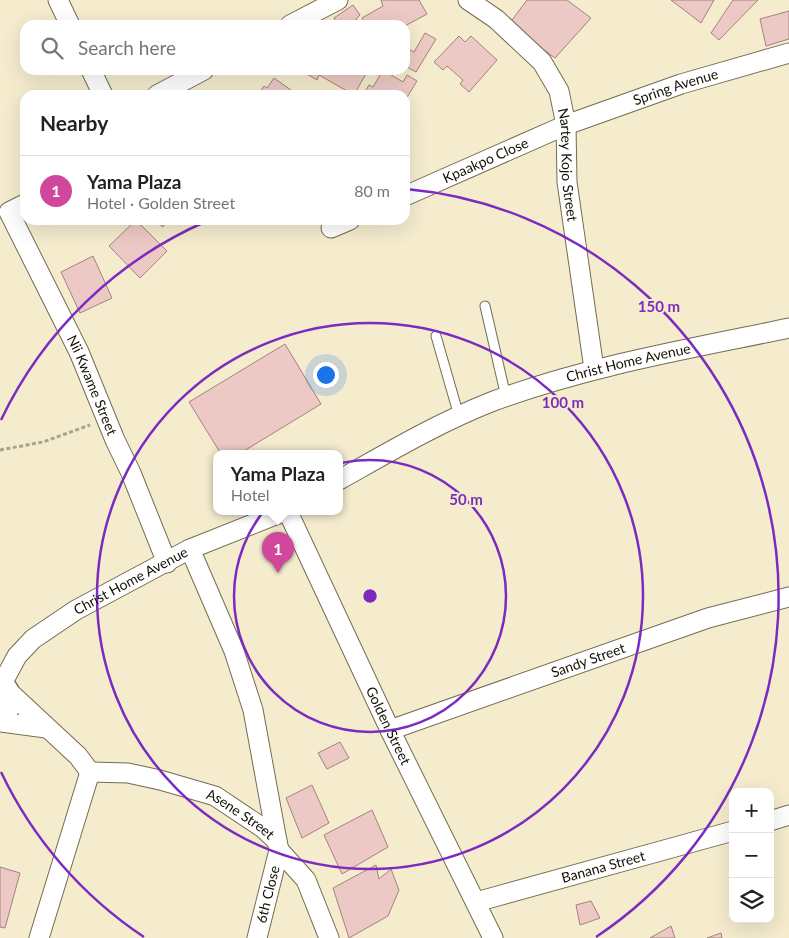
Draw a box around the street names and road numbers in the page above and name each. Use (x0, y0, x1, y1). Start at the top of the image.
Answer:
street label: Spring Avenue (631, 65, 720, 108)
street label: Nartey Kojo Street (555, 107, 582, 222)
street label: Kpaakpo Close (440, 134, 531, 186)
street label: Nii Kwame Street (64, 332, 121, 437)
street label: Christ Home Avenue (564, 339, 692, 385)
street label: Christ Home Avenue (70, 543, 191, 618)
street label: Sandy Street (549, 639, 627, 681)
street label: Golden Street (363, 683, 415, 767)
street label: Asene Street (205, 785, 278, 842)
street label: Banana Street (559, 847, 647, 886)
street label: 6th Close (252, 864, 283, 925)

